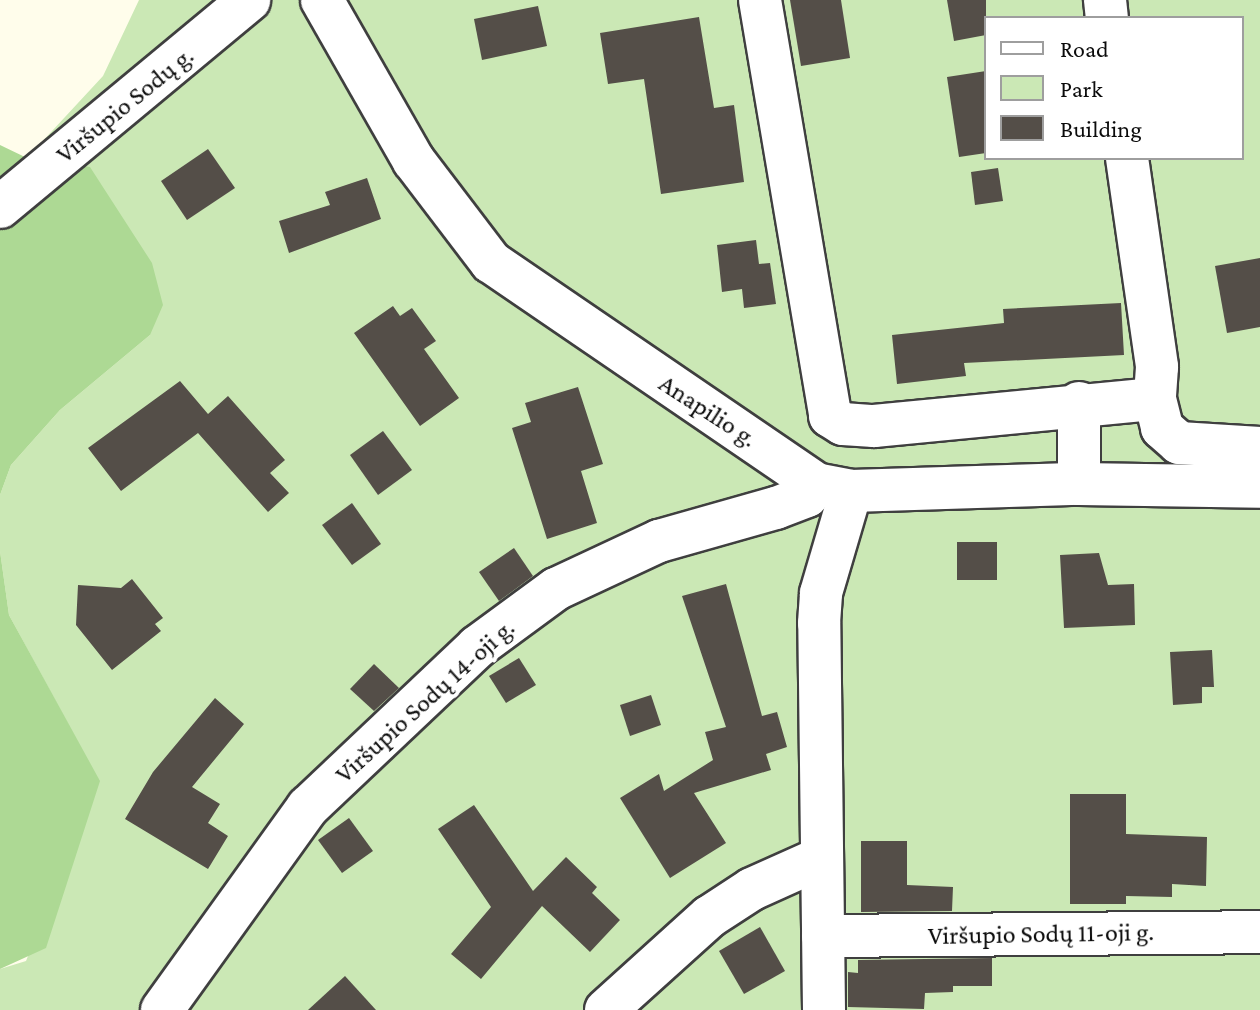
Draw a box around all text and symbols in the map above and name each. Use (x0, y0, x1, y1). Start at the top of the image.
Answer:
legend (984, 16, 1244, 160)
text: Road (1060, 35, 1109, 62)
street label: Viršupio Sodų g. (50, 40, 200, 170)
text: Park (1060, 75, 1103, 102)
text: Building (1060, 115, 1142, 142)
street label: Anapilio g. (653, 368, 763, 454)
street label: Viršupio Sodų 14-oji g. (329, 612, 521, 790)
street label: Viršupio Sodų 11-oji g. (928, 916, 1154, 952)

